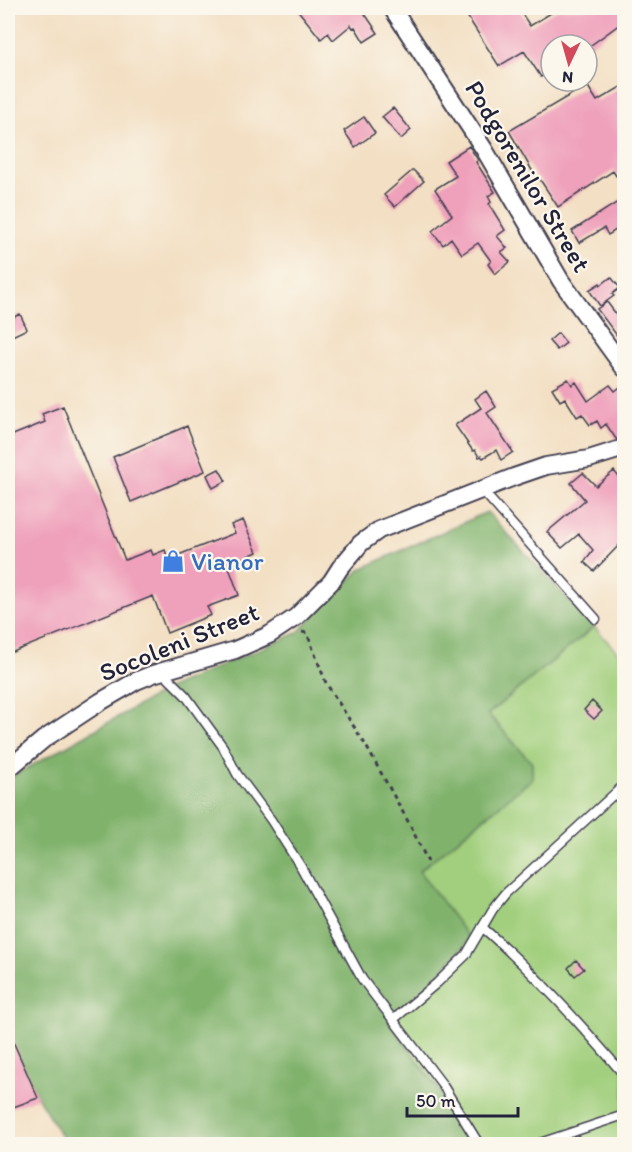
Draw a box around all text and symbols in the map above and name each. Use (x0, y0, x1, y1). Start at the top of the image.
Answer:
north arrow (539, 33, 599, 93)
text: N (562, 68, 574, 87)
street label: Podgorenilor Street (458, 74, 598, 278)
place label: Vianor (191, 545, 264, 577)
shop icon: Vianor (160, 548, 186, 574)
street label: Socoleni Street (95, 595, 264, 689)
scale bar (407, 1080, 518, 1118)
text: 50 m (416, 1090, 456, 1112)

